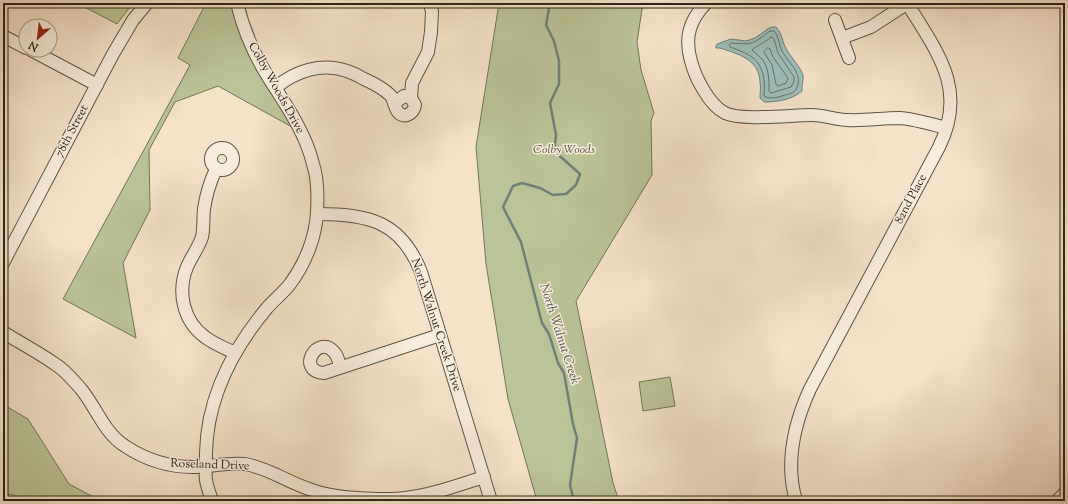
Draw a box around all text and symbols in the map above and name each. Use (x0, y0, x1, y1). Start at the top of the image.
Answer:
north arrow (18, 18, 58, 58)
text: N (26, 37, 42, 56)
street label: Colby Woods Drive (243, 39, 309, 137)
street label: 78th Street (51, 102, 93, 160)
park label: Colby Woods (533, 141, 595, 159)
street label: 82nd Place (890, 170, 932, 227)
street label: North Walnut Creek Drive (406, 256, 466, 394)
water label: North Walnut Creek (534, 281, 584, 387)
street label: Roseland Drive (170, 455, 250, 475)

